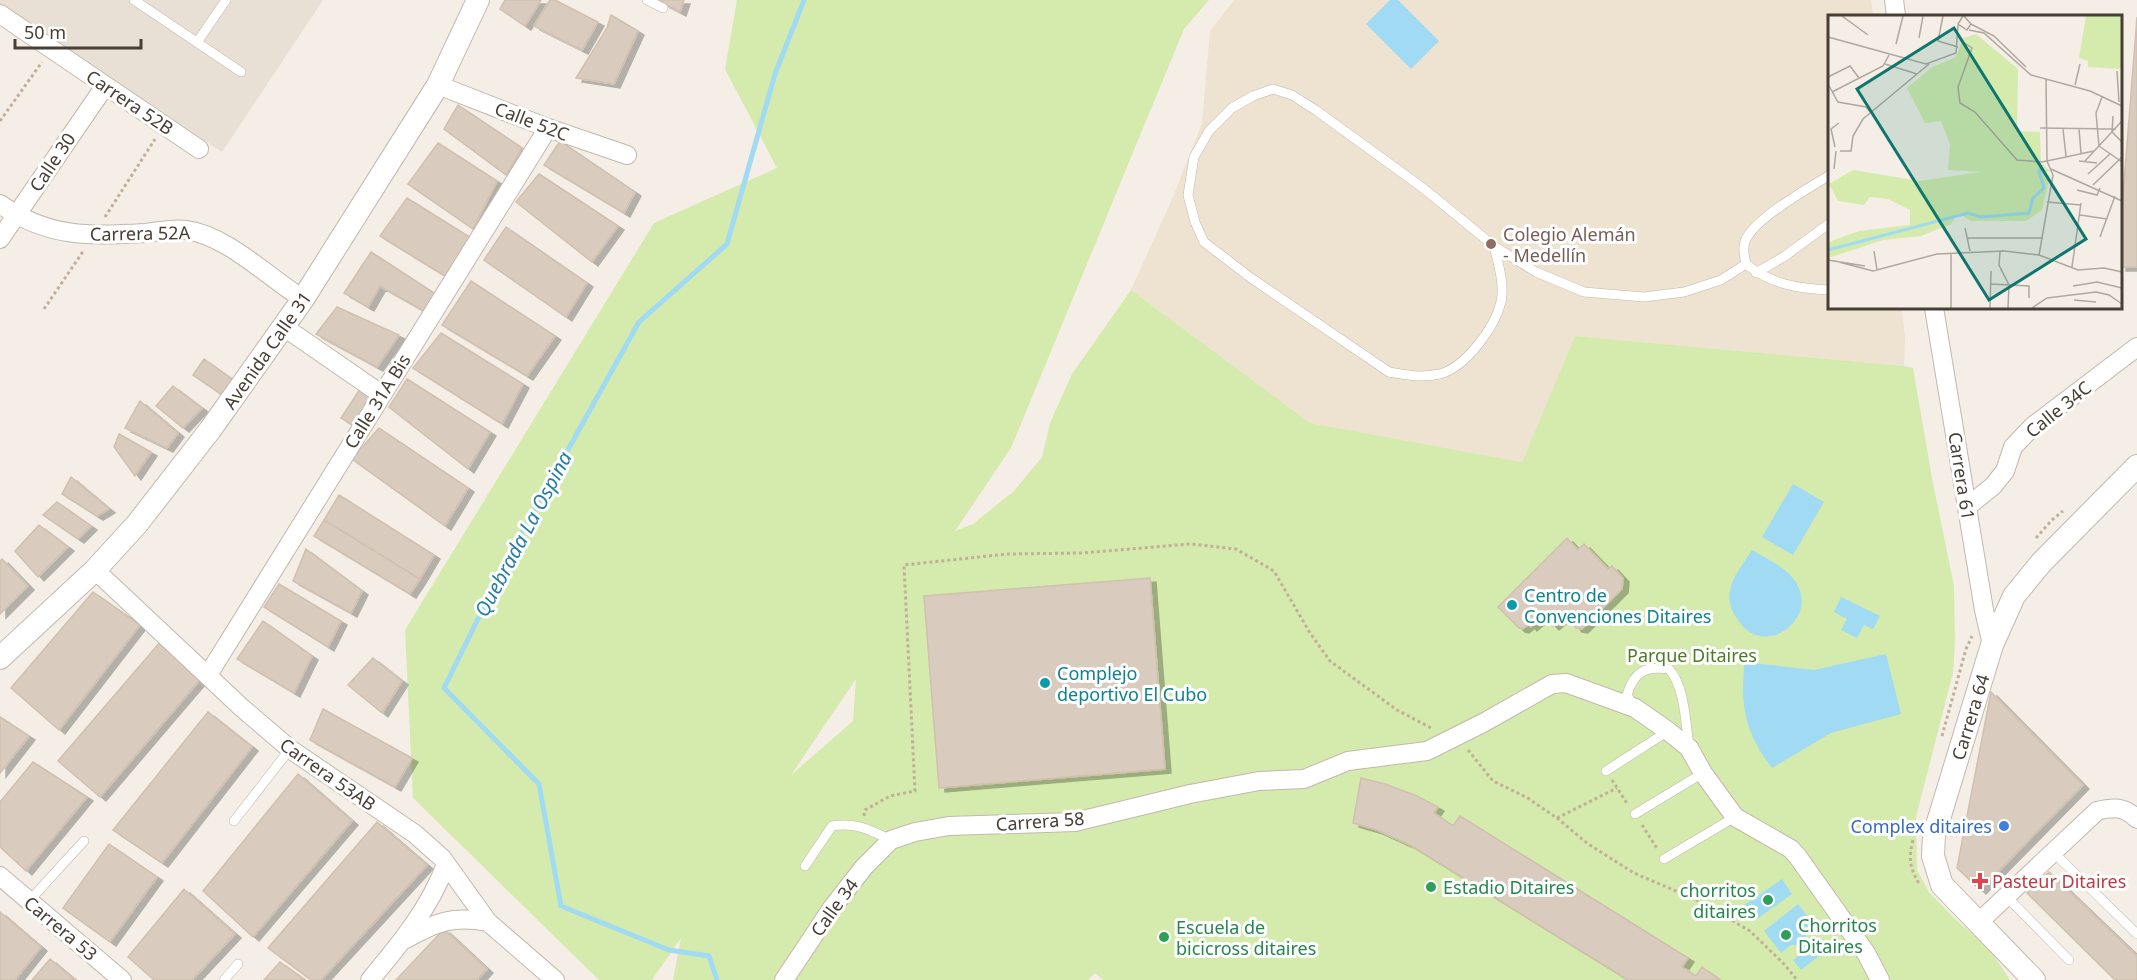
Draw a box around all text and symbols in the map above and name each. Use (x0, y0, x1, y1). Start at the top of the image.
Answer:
scale bar (15, 12, 141, 50)
inset map (1828, 15, 2122, 309)
text: 50 m (24, 20, 66, 44)
street label: Carrera 52B (82, 64, 178, 140)
street label: Calle 52C (491, 96, 573, 146)
street label: Calle 30 (24, 128, 80, 196)
street label: Carrera 52A (90, 220, 191, 246)
place label: Colegio Alemán - Medellín (1503, 222, 1636, 267)
marker: Colegio Alemán - Medellín (1484, 237, 1498, 251)
street label: Avenida Calle 31 (217, 286, 317, 414)
street label: Calle 31A Bis (338, 349, 416, 453)
street label: Calle 34C (2020, 375, 2096, 443)
street label: Carrera 61 (1943, 430, 1981, 522)
water label: Quebrada La Ospina (468, 447, 578, 621)
place label: Centro de Convenciones Ditaires (1524, 583, 1711, 628)
marker: Centro de Convenciones Ditaires (1505, 598, 1519, 612)
park label: Parque Ditaires (1627, 643, 1757, 667)
place label: Complejo deportivo El Cubo (1057, 661, 1207, 706)
street label: Carrera 64 (1946, 671, 1994, 763)
marker: Complejo deportivo El Cubo (1038, 676, 1052, 690)
street label: Carrera 53AB (275, 732, 381, 816)
street label: Carrera 58 (995, 806, 1085, 836)
place label: Complex ditaires (1850, 814, 1992, 838)
marker: Complex ditaires (1997, 819, 2011, 833)
place label: Pasteur Ditaires (1992, 869, 2126, 893)
street label: Calle 34 (805, 873, 863, 941)
marker: Pasteur Ditaires (1973, 874, 1987, 888)
place label: Estadio Ditaires (1443, 875, 1574, 899)
place label: chorritos ditaires (1680, 878, 1756, 923)
marker: Estadio Ditaires (1424, 880, 1438, 894)
street label: Carrera 53 (19, 890, 103, 966)
marker: chorritos ditaires (1761, 893, 1775, 907)
place label: Chorritos Ditaires (1798, 913, 1877, 958)
place label: Escuela de bicicross ditaires (1176, 915, 1316, 960)
marker: Chorritos Ditaires (1779, 928, 1793, 942)
marker: Escuela de bicicross ditaires (1157, 930, 1171, 944)

